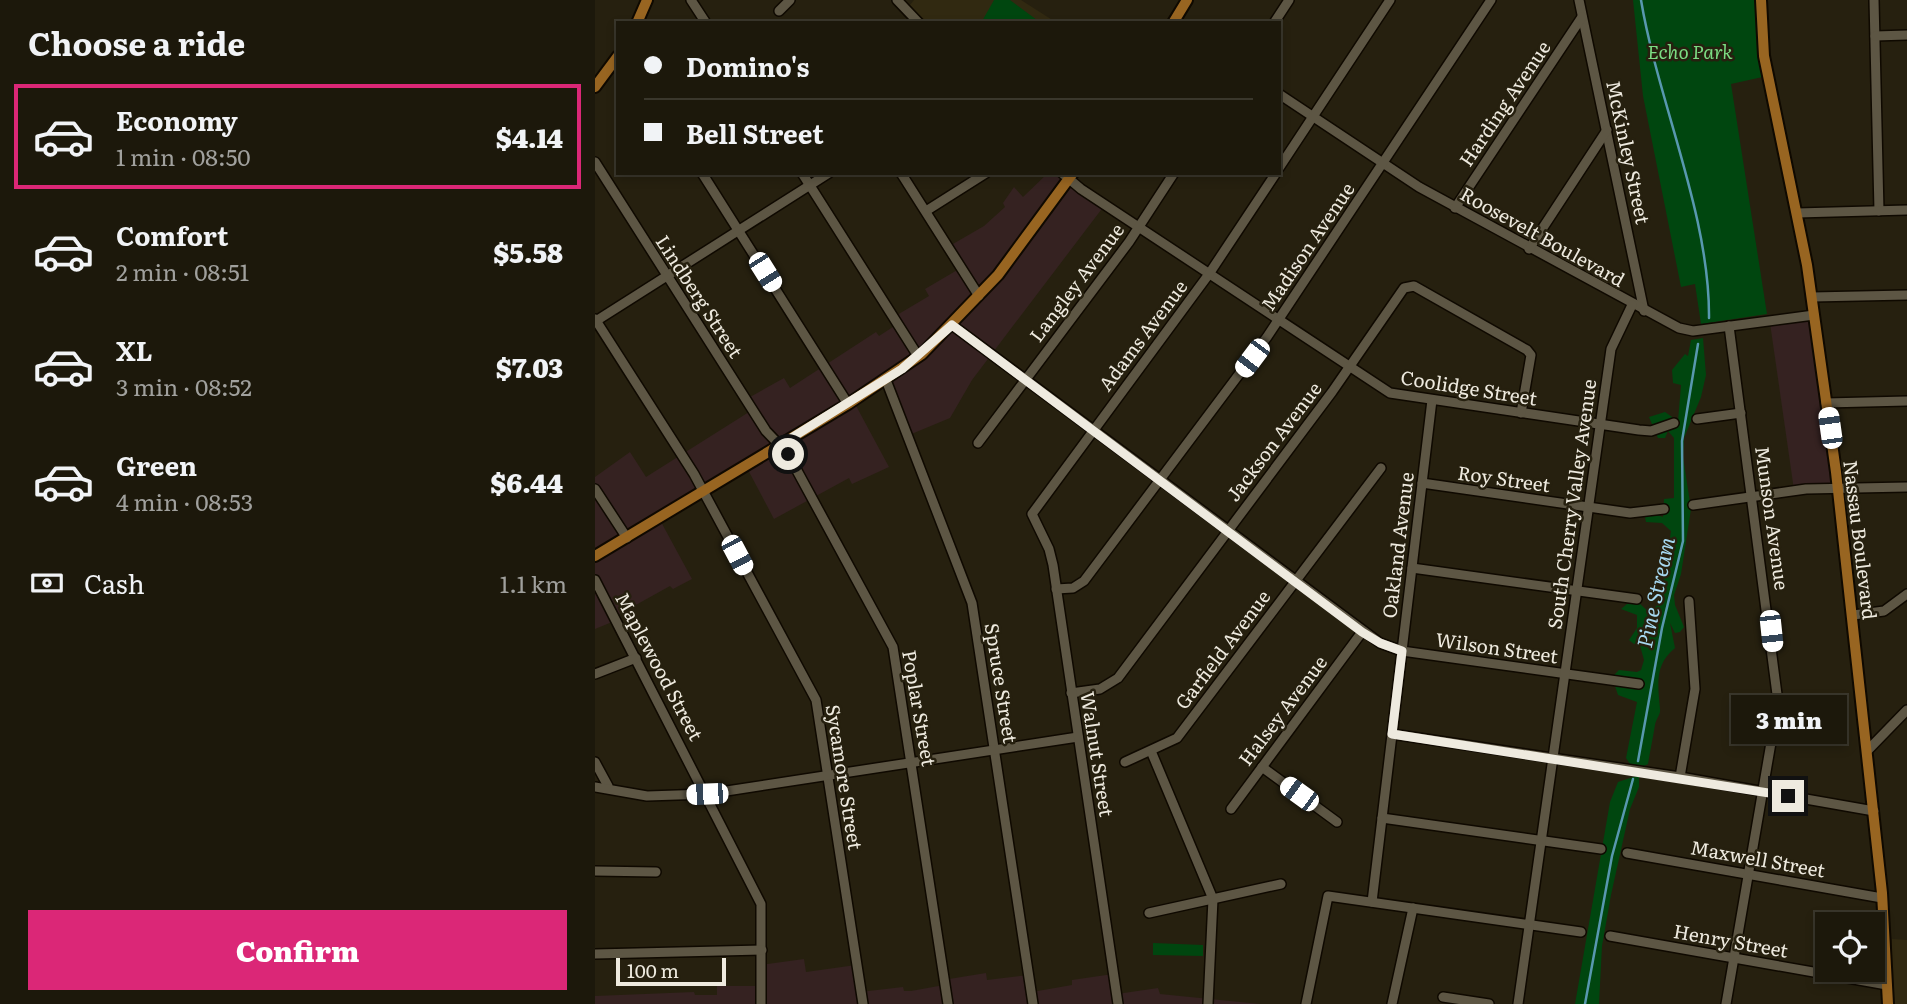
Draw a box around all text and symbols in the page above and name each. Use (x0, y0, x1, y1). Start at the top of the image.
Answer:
text: Choose a ride (28, 18, 245, 66)
street label: Harding Avenue (1451, 34, 1557, 172)
park label: Echo Park (1647, 37, 1733, 65)
text: Domino's (686, 46, 810, 85)
street label: McKinley Street (1600, 78, 1658, 227)
text: Economy (116, 100, 238, 139)
icon: car (32, 105, 95, 168)
text: Bell Street (686, 113, 824, 152)
text: $4.14 (496, 117, 563, 156)
text: 1 min · 08:50 (116, 139, 251, 173)
street label: Madison Avenue (1254, 176, 1360, 316)
street label: Roosevelt Boulevard (1456, 179, 1631, 293)
text: Comfort (116, 215, 228, 254)
street label: Langley Avenue (1022, 217, 1130, 347)
icon: car (32, 220, 95, 283)
street label: Lindberg Street (650, 229, 750, 363)
text: $5.58 (493, 232, 563, 271)
car (745, 249, 786, 295)
text: 2 min · 08:51 (116, 254, 249, 288)
street label: Adams Avenue (1091, 273, 1193, 396)
text: XL (116, 330, 153, 369)
icon: car (32, 335, 95, 398)
car (1231, 335, 1274, 381)
text: $7.03 (496, 347, 563, 386)
street label: Coolidge Street (1399, 362, 1540, 412)
text: 3 min · 08:52 (116, 369, 252, 403)
street label: Jackson Avenue (1219, 375, 1327, 507)
street label: South Cherry Valley Avenue (1540, 377, 1602, 631)
car (1817, 406, 1844, 450)
route start (772, 438, 804, 470)
street label: Munson Avenue (1749, 444, 1797, 592)
text: Green (116, 445, 197, 484)
icon: car (32, 450, 95, 513)
street label: Roy Street (1456, 458, 1552, 498)
street label: Nassau Boulevard (1837, 459, 1885, 622)
text: $6.44 (490, 462, 563, 501)
street label: Oakland Avenue (1374, 470, 1420, 620)
text: 4 min · 08:53 (116, 484, 253, 518)
car (718, 532, 757, 578)
water label: Pine Stream (1627, 533, 1681, 650)
text: Cash (84, 563, 145, 602)
icon: cash (28, 564, 66, 602)
text: 1.1 km (500, 566, 567, 600)
street label: Garfield Avenue (1168, 583, 1276, 715)
street label: Maplewood Street (609, 587, 711, 745)
car (1759, 609, 1784, 653)
street label: Spruce Street (979, 621, 1025, 745)
street label: Wilson Street (1434, 625, 1560, 669)
street label: Poplar Street (896, 648, 944, 769)
street label: Halsey Avenue (1231, 649, 1333, 771)
street label: Walnut Street (1074, 689, 1122, 819)
callout: 3 min (1730, 694, 1846, 744)
street label: Sycamore Street (820, 702, 870, 852)
text: 3 min (1756, 702, 1822, 736)
car (1276, 773, 1323, 815)
route end (1772, 780, 1804, 812)
car (686, 783, 729, 805)
street label: Maxwell Street (1688, 832, 1828, 884)
button: Confirm (28, 910, 567, 990)
map controls (1815, 912, 1885, 982)
button: locate (1815, 912, 1885, 982)
street label: Henry Street (1671, 916, 1791, 964)
scale bar (616, 955, 726, 987)
text: 100 m (627, 956, 679, 984)

